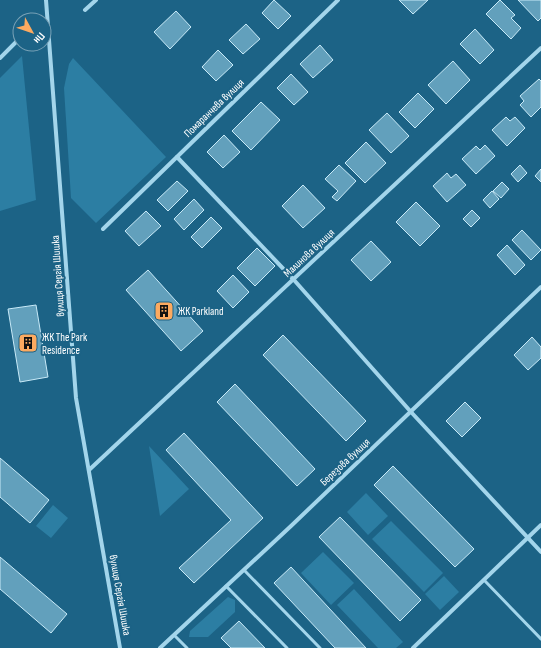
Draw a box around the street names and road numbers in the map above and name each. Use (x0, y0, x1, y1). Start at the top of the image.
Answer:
street label: Помаранчева вулиця (181, 76, 247, 140)
street label: Малинова вулиця (281, 226, 337, 280)
street label: вулиця Сергія Шишка (49, 235, 67, 317)
street label: Березова вулиця (317, 436, 373, 488)
street label: вулиця Сергія Шишка (107, 554, 133, 636)

